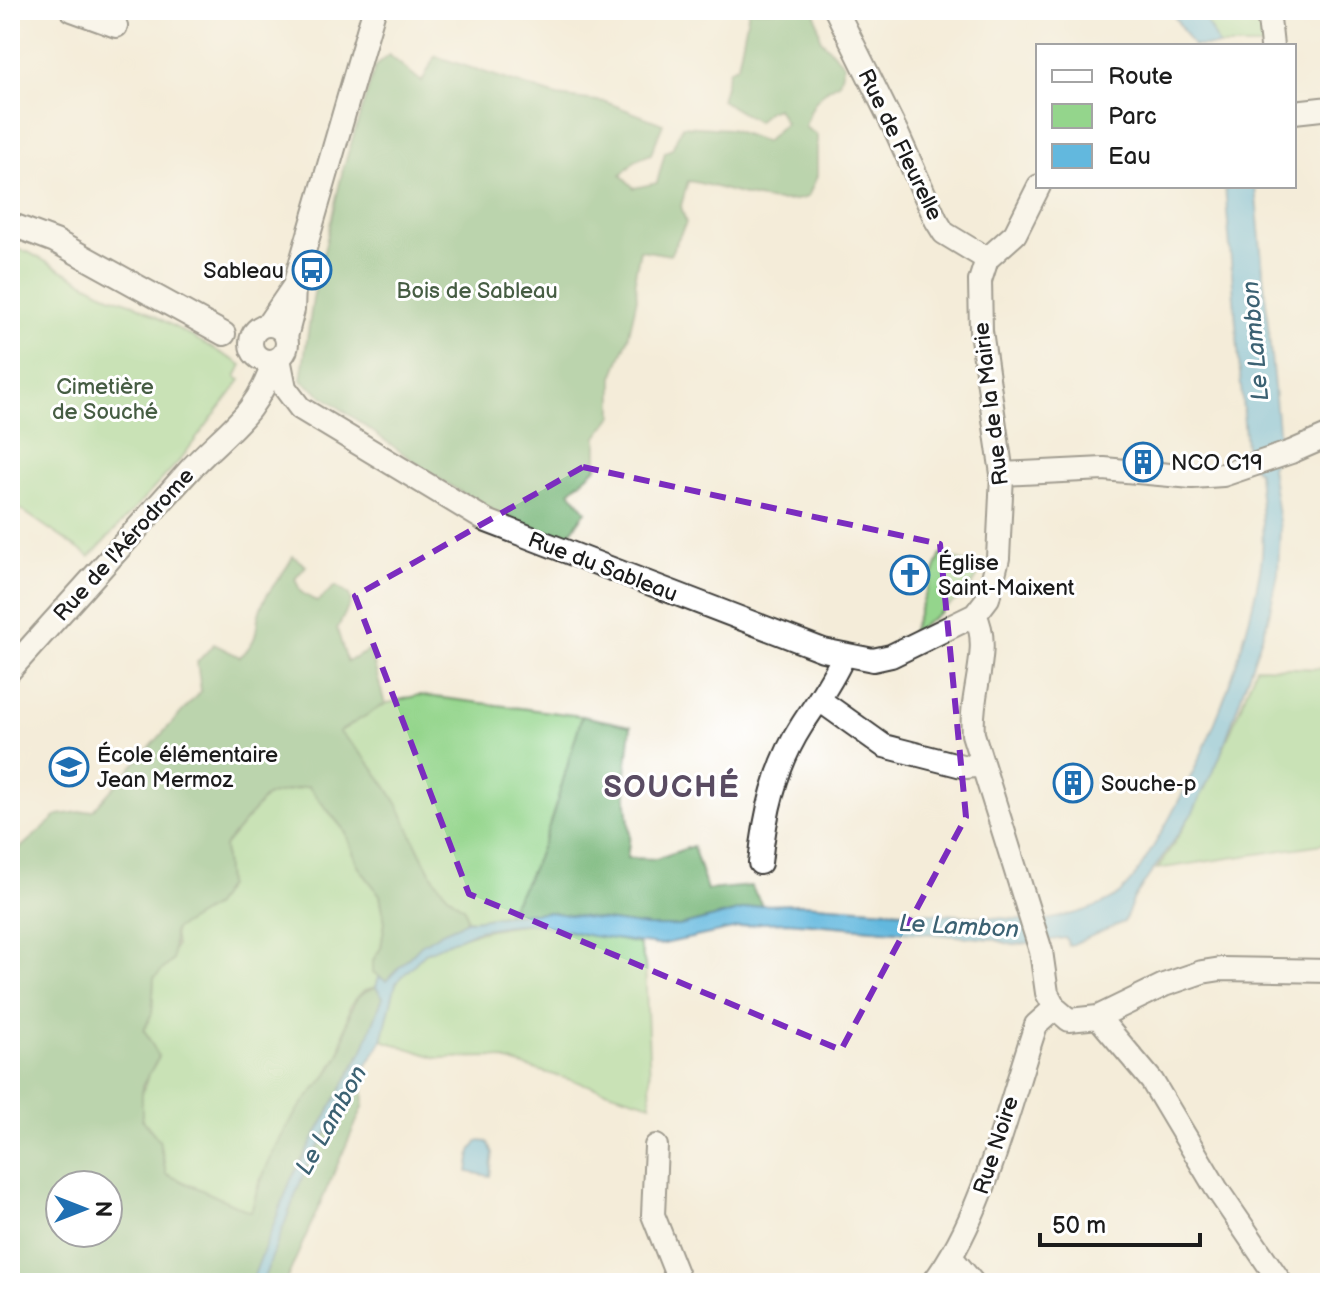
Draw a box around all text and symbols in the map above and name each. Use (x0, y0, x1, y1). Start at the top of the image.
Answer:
legend (1036, 44, 1296, 188)
text: Route (1108, 62, 1173, 91)
street label: Rue de Fleurelle (851, 65, 948, 225)
text: Parc (1108, 102, 1157, 131)
text: Eau (1108, 142, 1151, 171)
bus stop icon: Sableau (291, 249, 333, 291)
place label: Sableau (203, 258, 284, 285)
park label: Bois de Sableau (396, 278, 558, 305)
water label: Le Lambon (1236, 280, 1275, 402)
street label: Rue de la Mairie (968, 321, 1015, 487)
park label: Cimetière de Souché (52, 374, 158, 426)
building icon: NCO C19 (1122, 441, 1164, 483)
place label: NCO C19 (1171, 450, 1263, 477)
street label: Rue de l'Aérodrome (48, 463, 200, 627)
street label: Rue du Sableau (524, 527, 681, 608)
place label: Église Saint-Maixent (938, 549, 1075, 602)
church icon: Église Saint-Maixent (889, 554, 931, 596)
place label: École élémentaire Jean Mermoz (97, 741, 278, 794)
school or university icon: École élémentaire Jean Mermoz (48, 746, 90, 788)
building icon: Souche-p (1052, 762, 1094, 804)
district label: SOUCHÉ (603, 768, 741, 806)
place label: Souche-p (1101, 771, 1197, 798)
water label: Le Lambon (898, 909, 1020, 944)
water label: Le Lambon (290, 1061, 373, 1180)
street label: Rue Noire (968, 1093, 1025, 1198)
north arrow (44, 1169, 124, 1249)
scale bar (1040, 1197, 1200, 1247)
text: N (89, 1201, 116, 1217)
text: 50 m (1052, 1211, 1106, 1240)

